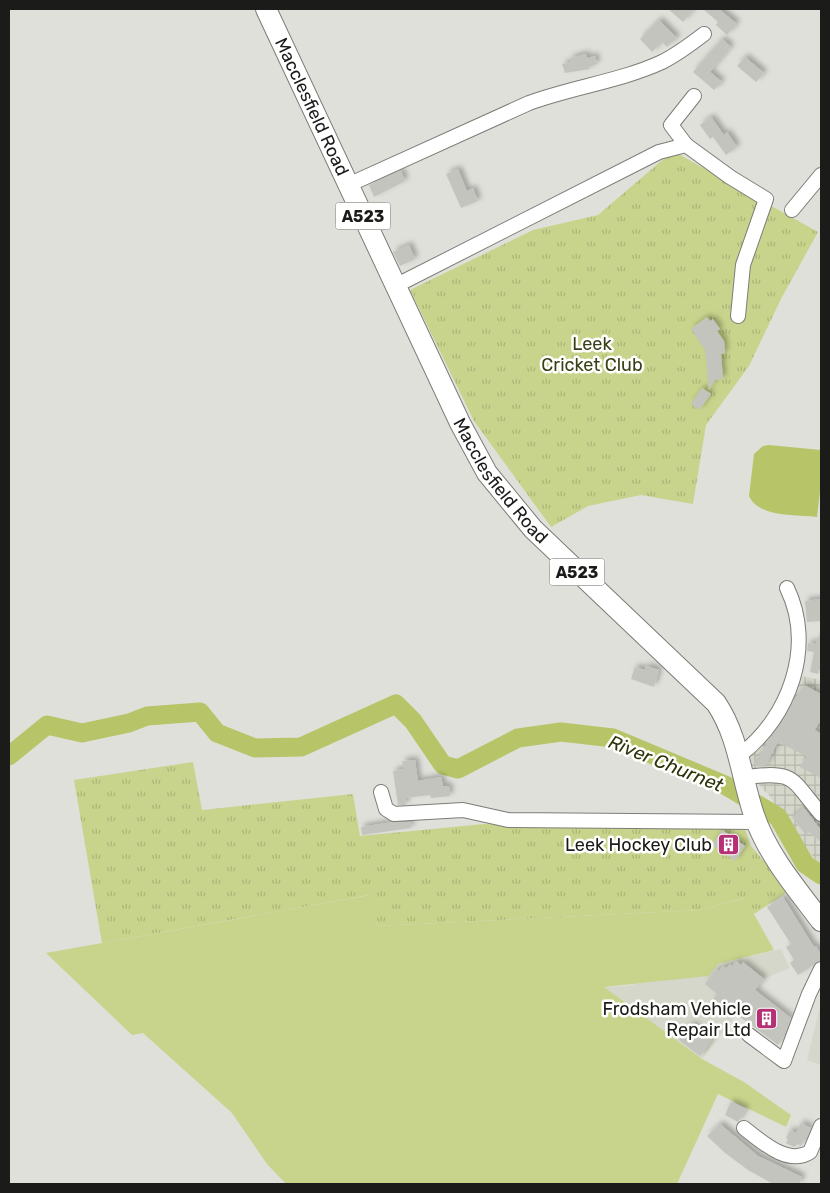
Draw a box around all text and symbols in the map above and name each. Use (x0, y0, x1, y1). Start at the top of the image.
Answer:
street label: Macclesfield Road (270, 34, 354, 179)
road number: A523 (336, 202, 390, 230)
park label: Leek Cricket Club (541, 333, 643, 376)
street label: Macclesfield Road (448, 414, 553, 548)
road number: A523 (550, 558, 604, 586)
water label: River Churnet (605, 730, 727, 797)
building icon: Leek Hockey Club (716, 833, 740, 857)
place label: Leek Hockey Club (565, 834, 712, 856)
place label: Frodsham Vehicle Repair Ltd (602, 998, 751, 1041)
building icon: Frodsham Vehicle Repair Ltd (755, 1007, 779, 1031)

